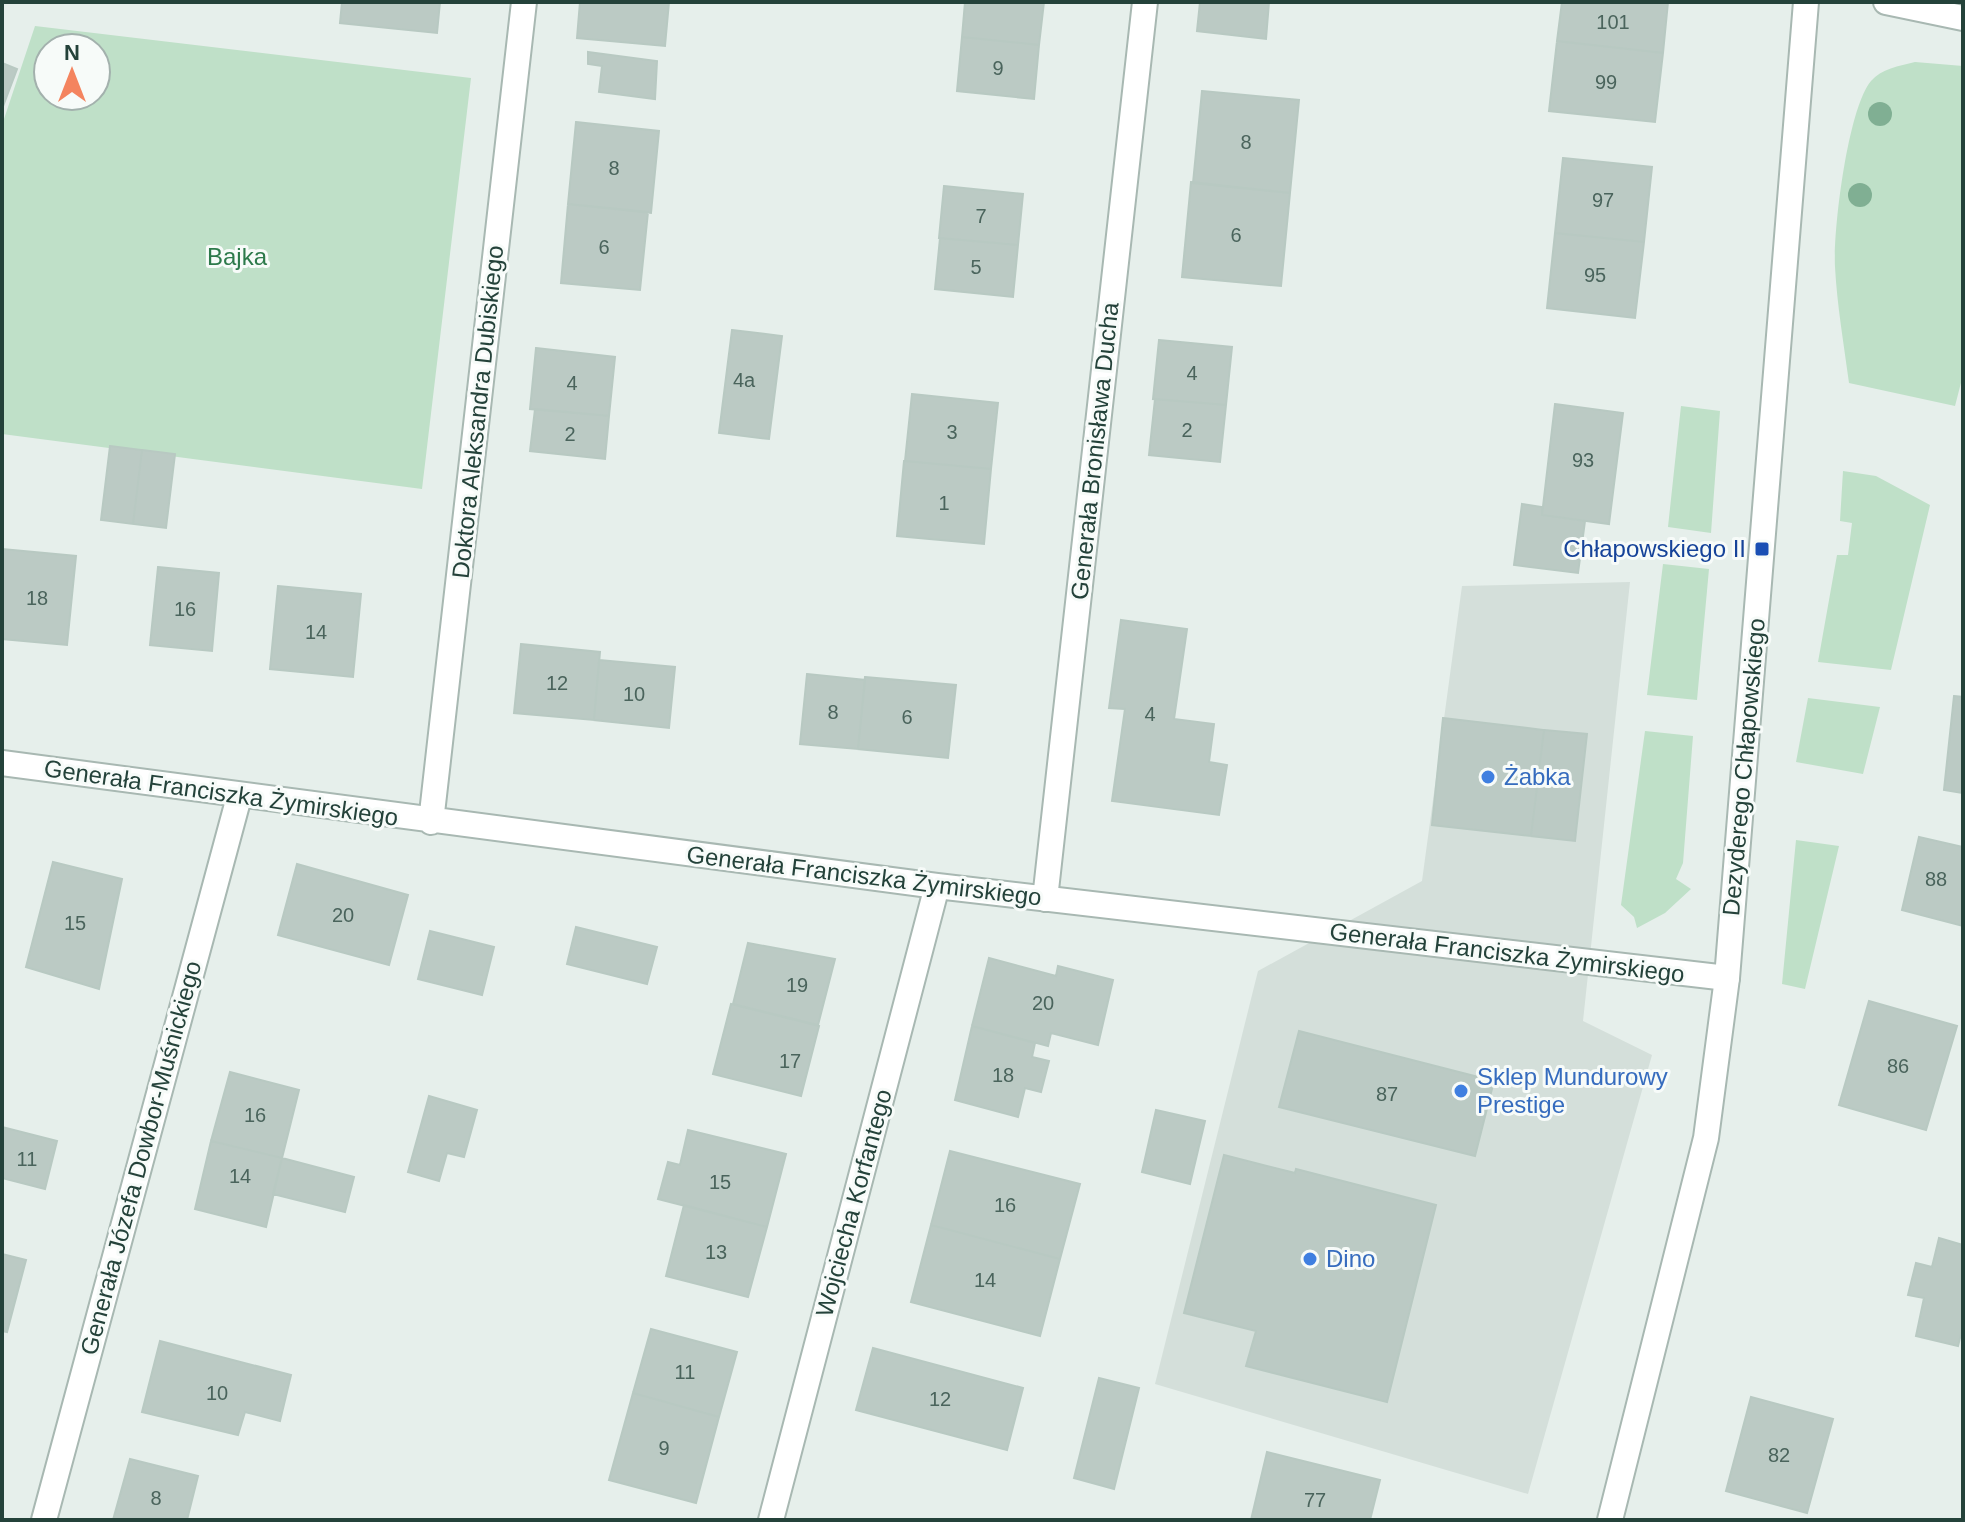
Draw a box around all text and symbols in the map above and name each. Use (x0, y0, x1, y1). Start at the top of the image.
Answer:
house number: 101 (1596, 11, 1630, 33)
north arrow (32, 32, 112, 112)
text: N (64, 40, 80, 65)
house number: 9 (992, 57, 1004, 79)
house number: 99 (1595, 71, 1617, 93)
house number: 8 (1240, 131, 1252, 153)
house number: 8 (608, 157, 620, 179)
house number: 97 (1592, 189, 1614, 211)
house number: 7 (975, 205, 987, 227)
house number: 6 (1230, 224, 1242, 246)
house number: 6 (598, 236, 610, 258)
park label: Bajka (207, 243, 268, 270)
street label: Doktora Aleksandra Dubiskiego (447, 244, 508, 580)
house number: 5 (970, 256, 982, 278)
house number: 95 (1584, 264, 1606, 286)
street label: Generała Bronisława Ducha (1065, 300, 1124, 601)
house number: 4 (1186, 362, 1198, 384)
house number: 4a (733, 369, 756, 391)
house number: 4 (566, 372, 578, 394)
house number: 2 (1181, 419, 1193, 441)
house number: 3 (946, 421, 958, 443)
house number: 2 (564, 423, 576, 445)
house number: 93 (1572, 449, 1594, 471)
house number: 1 (938, 492, 950, 514)
place label: Chłapowskiego II (1563, 535, 1746, 562)
marker: Chłapowskiego II (1753, 540, 1771, 558)
house number: 18 (26, 587, 48, 609)
house number: 16 (174, 598, 196, 620)
street label: Dezyderego Chłapowskiego (1717, 617, 1770, 917)
house number: 14 (305, 621, 327, 643)
house number: 12 (546, 672, 568, 694)
house number: 10 (623, 683, 645, 705)
house number: 8 (827, 701, 839, 723)
house number: 4 (1144, 703, 1156, 725)
house number: 6 (901, 706, 913, 728)
street label: Generała Franciszka Żymirskiego (42, 754, 400, 831)
place label: Żabka (1504, 763, 1571, 790)
marker: Żabka (1479, 768, 1497, 786)
street label: Generała Franciszka Żymirskiego (685, 840, 1043, 911)
house number: 88 (1925, 868, 1947, 890)
house number: 20 (332, 904, 354, 926)
house number: 15 (64, 912, 86, 934)
street label: Generała Franciszka Żymirskiego (1328, 917, 1686, 988)
street label: Generała Józefa Dowbor-Muśnickiego (75, 958, 206, 1358)
house number: 19 (786, 974, 808, 996)
house number: 20 (1032, 992, 1054, 1014)
house number: 17 (779, 1050, 801, 1072)
house number: 86 (1887, 1055, 1909, 1077)
place label: Sklep Mundurowy Prestige (1477, 1063, 1668, 1118)
house number: 18 (992, 1064, 1014, 1086)
marker: Sklep Mundurowy Prestige (1452, 1082, 1470, 1100)
house number: 87 (1376, 1083, 1398, 1105)
street label: Wojciecha Korfantego (810, 1086, 897, 1320)
house number: 16 (244, 1104, 266, 1126)
house number: 11 (17, 1148, 37, 1170)
house number: 14 (229, 1165, 251, 1187)
house number: 15 (709, 1171, 731, 1193)
house number: 16 (994, 1194, 1016, 1216)
house number: 13 (705, 1241, 727, 1263)
place label: Dino (1326, 1245, 1375, 1272)
marker: Dino (1301, 1250, 1319, 1268)
house number: 14 (974, 1269, 996, 1291)
house number: 11 (675, 1361, 695, 1383)
house number: 10 (206, 1382, 228, 1404)
house number: 12 (929, 1388, 951, 1410)
house number: 9 (658, 1437, 670, 1459)
house number: 82 (1768, 1444, 1790, 1466)
house number: 8 (150, 1487, 162, 1509)
house number: 77 (1304, 1489, 1326, 1511)

